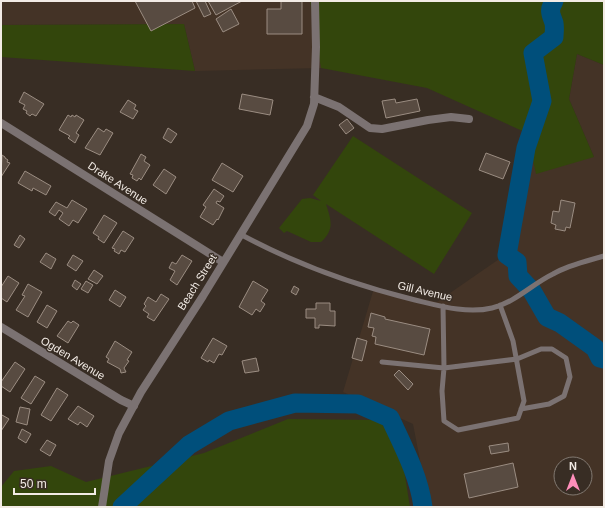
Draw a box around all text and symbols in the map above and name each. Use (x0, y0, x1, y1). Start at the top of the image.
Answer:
street label: Drake Avenue (86, 159, 150, 207)
street label: Beach Street (175, 252, 219, 312)
street label: Gill Avenue (397, 279, 453, 303)
street label: Ogden Avenue (39, 334, 107, 382)
north arrow (553, 456, 593, 496)
text: N (569, 460, 577, 472)
scale bar (14, 470, 95, 496)
text: 50 m (20, 477, 47, 491)

